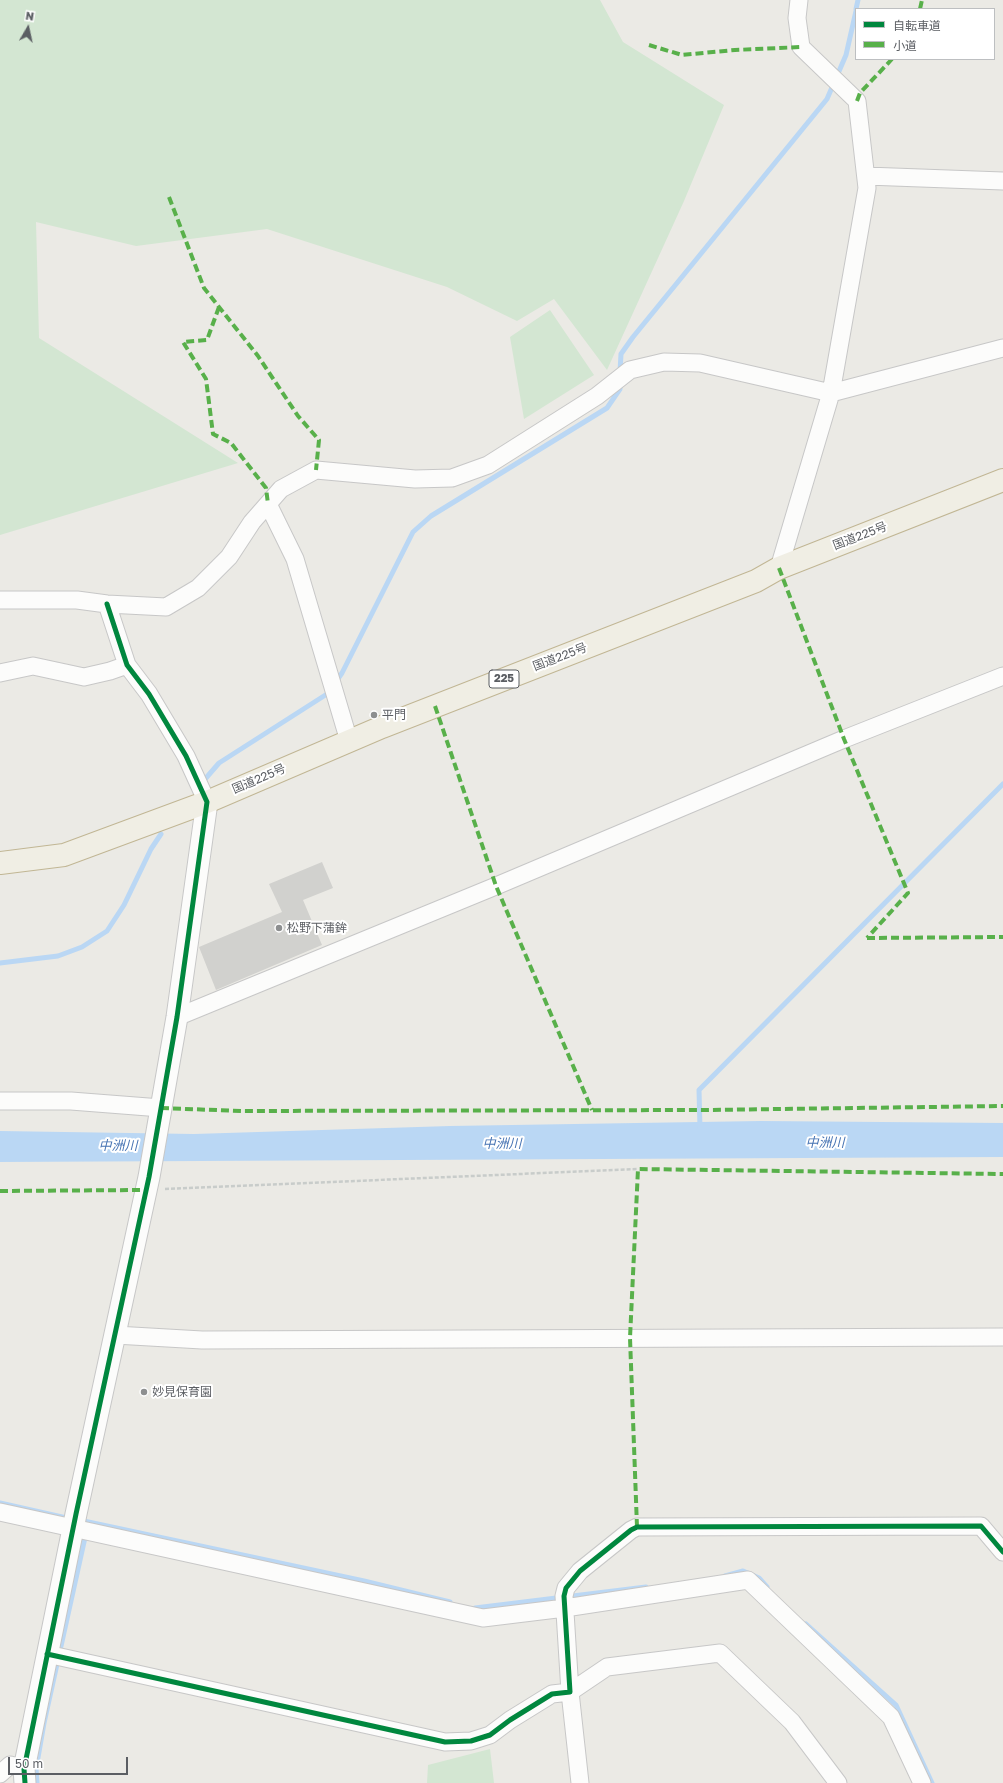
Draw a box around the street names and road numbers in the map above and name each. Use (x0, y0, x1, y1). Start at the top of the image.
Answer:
street label: 国道225号 (831, 519, 889, 553)
street label: 国道225号 (531, 640, 589, 674)
road number: 225 (489, 670, 519, 688)
street label: 国道225号 (230, 761, 288, 797)

